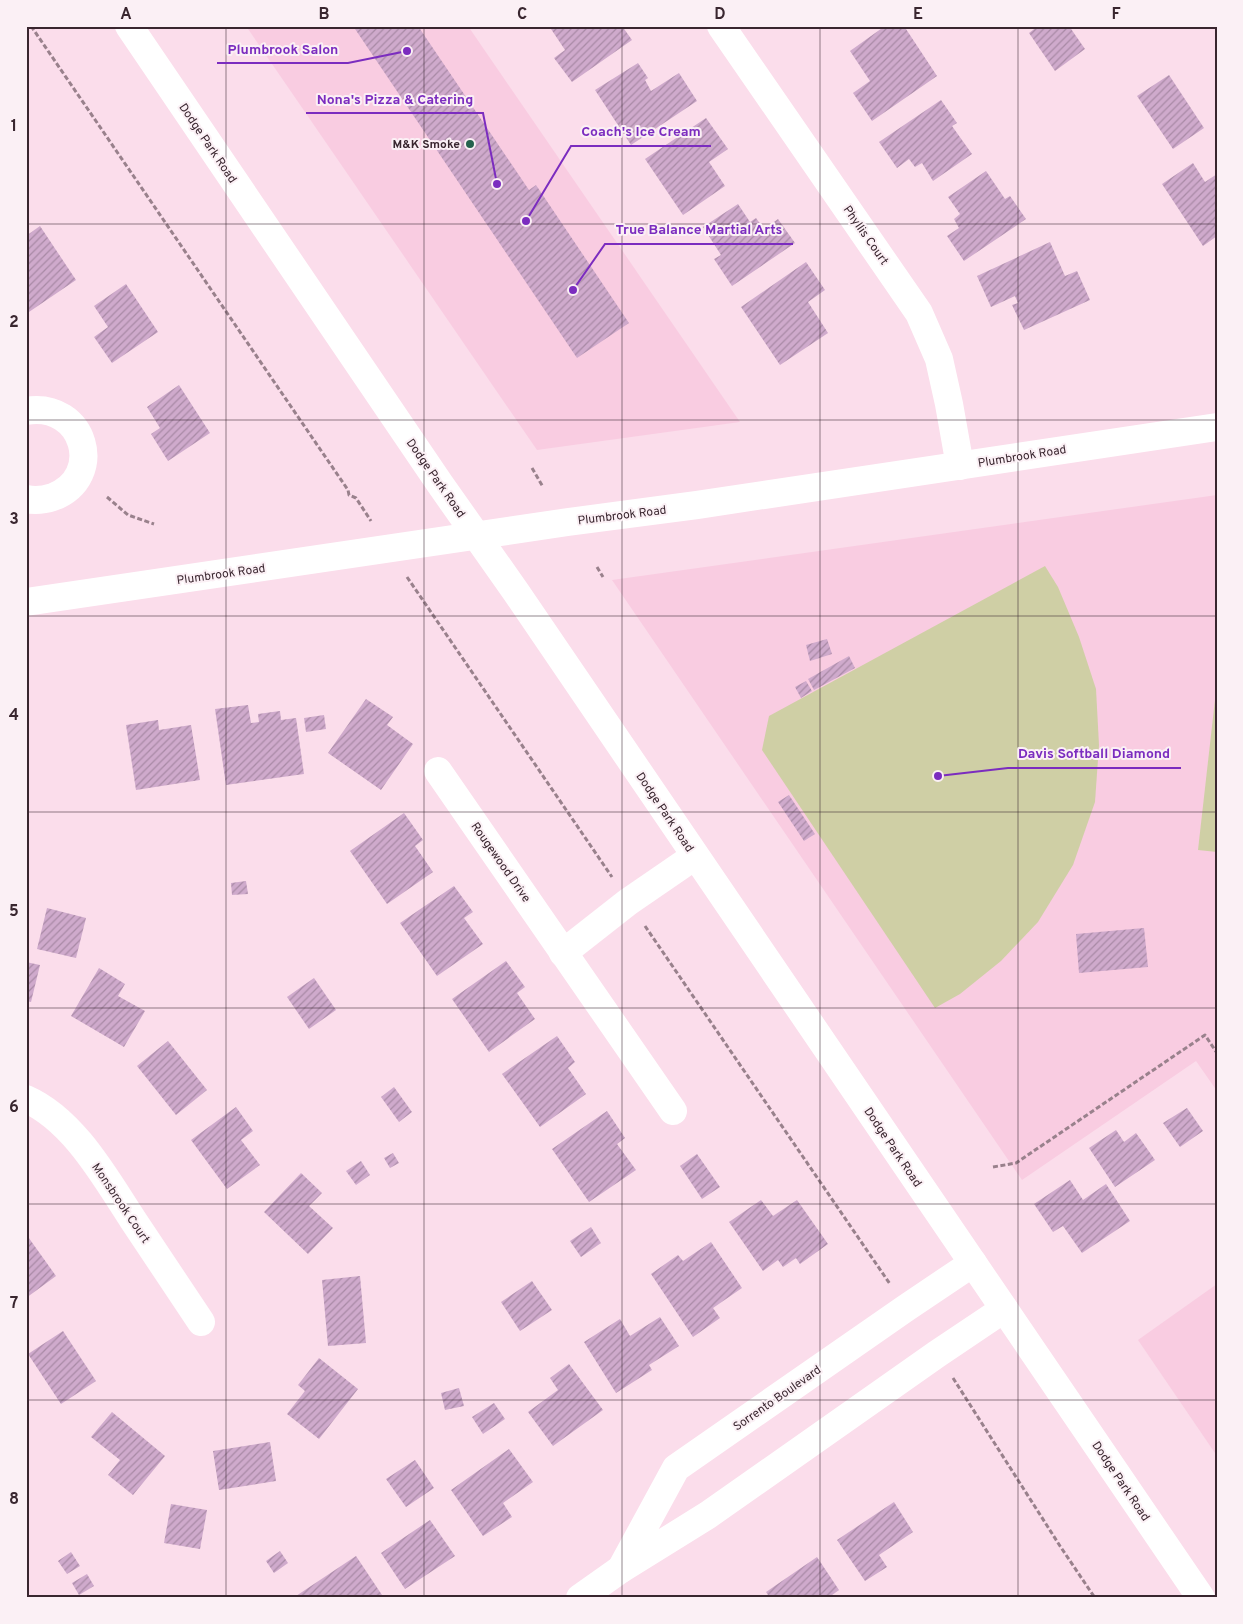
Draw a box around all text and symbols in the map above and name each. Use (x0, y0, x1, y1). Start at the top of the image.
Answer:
text: A (120, 5, 132, 25)
text: B (318, 5, 330, 25)
text: C (517, 5, 527, 25)
text: D (714, 5, 726, 25)
text: E (913, 5, 923, 25)
text: F (1111, 5, 1121, 25)
callout: Plumbrook Salon (217, 34, 348, 63)
text: Plumbrook Salon (228, 42, 338, 59)
callout: Nona's Pizza & Catering (306, 84, 483, 113)
text: Nona's Pizza & Catering (317, 92, 473, 109)
street label: Dodge Park Road (175, 101, 240, 187)
text: 1 (11, 117, 17, 137)
callout: Coach's Ice Cream (571, 117, 711, 146)
text: Coach's Ice Cream (581, 124, 701, 141)
place label: M&K Smoke (392, 137, 460, 153)
marker: M&K Smoke (464, 138, 476, 150)
street label: Phyllis Court (839, 203, 892, 268)
callout: True Balance Martial Arts (605, 215, 793, 244)
text: True Balance Martial Arts (616, 222, 783, 239)
text: 2 (9, 313, 19, 333)
street label: Dodge Park Road (402, 436, 468, 521)
street label: Plumbrook Road (977, 442, 1068, 472)
street label: Plumbrook Road (577, 503, 667, 529)
text: 3 (9, 510, 19, 530)
street label: Plumbrook Road (176, 561, 266, 589)
text: 4 (9, 706, 19, 726)
callout: Davis Softball Diamond (1008, 739, 1181, 768)
text: Davis Softball Diamond (1018, 746, 1170, 763)
street label: Dodge Park Road (632, 770, 697, 856)
street label: Rougewood Drive (467, 819, 534, 906)
text: 5 (9, 902, 19, 922)
text: 6 (9, 1098, 19, 1118)
street label: Dodge Park Road (860, 1105, 925, 1191)
street label: Monsbrook Court (87, 1160, 153, 1247)
text: 7 (10, 1294, 18, 1314)
street label: Sorrento Boulevard (730, 1362, 825, 1435)
street label: Dodge Park Road (1088, 1439, 1153, 1525)
text: 8 (9, 1490, 19, 1510)

